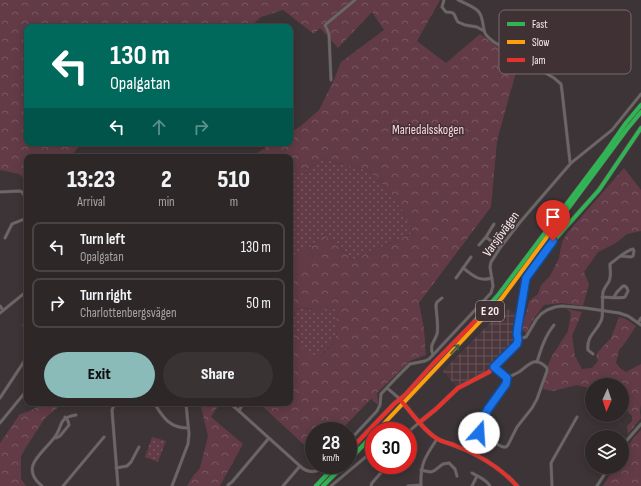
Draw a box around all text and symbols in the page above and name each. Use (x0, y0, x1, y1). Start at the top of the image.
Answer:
legend (499, 10, 631, 74)
text: Fast (532, 18, 548, 31)
text: Slow (532, 36, 549, 49)
text: 130 m (110, 39, 170, 72)
icon: left (44, 40, 96, 92)
text: Jam (531, 54, 546, 67)
text: Opalgatan (110, 73, 171, 94)
icon: left (106, 116, 128, 138)
icon: ahead (148, 116, 170, 138)
icon: right (190, 116, 212, 138)
park label: Mariedalsskogen (392, 122, 464, 138)
text: 13:23 (67, 165, 115, 194)
text: 2 (161, 165, 172, 194)
text: 510 (218, 165, 250, 194)
text: Arrival (77, 194, 105, 210)
text: min (158, 194, 175, 210)
text: m (230, 194, 238, 210)
pin (536, 200, 570, 241)
icon: arrive (542, 206, 564, 228)
street label: Varsjövägen (479, 208, 523, 260)
text: Turn left (80, 230, 125, 249)
icon: left (46, 236, 68, 258)
text: 130 m (241, 238, 271, 257)
text: Opalgatan (80, 249, 124, 265)
text: Turn right (80, 286, 132, 305)
icon: right (46, 292, 68, 314)
text: 50 m (246, 294, 271, 313)
road number: E 20 (476, 301, 504, 321)
text: Charlottenbergsvägen (80, 305, 177, 321)
one-way arrow (450, 344, 460, 354)
button: Exit (44, 352, 155, 398)
button: Share (163, 352, 273, 398)
north arrow (585, 378, 629, 422)
map controls (585, 378, 629, 474)
position arrow (458, 412, 500, 454)
speed limit sign: 30 (365, 422, 417, 474)
button: layers (585, 430, 629, 474)
text: 28 (322, 431, 340, 455)
text: km/h (322, 452, 340, 464)

